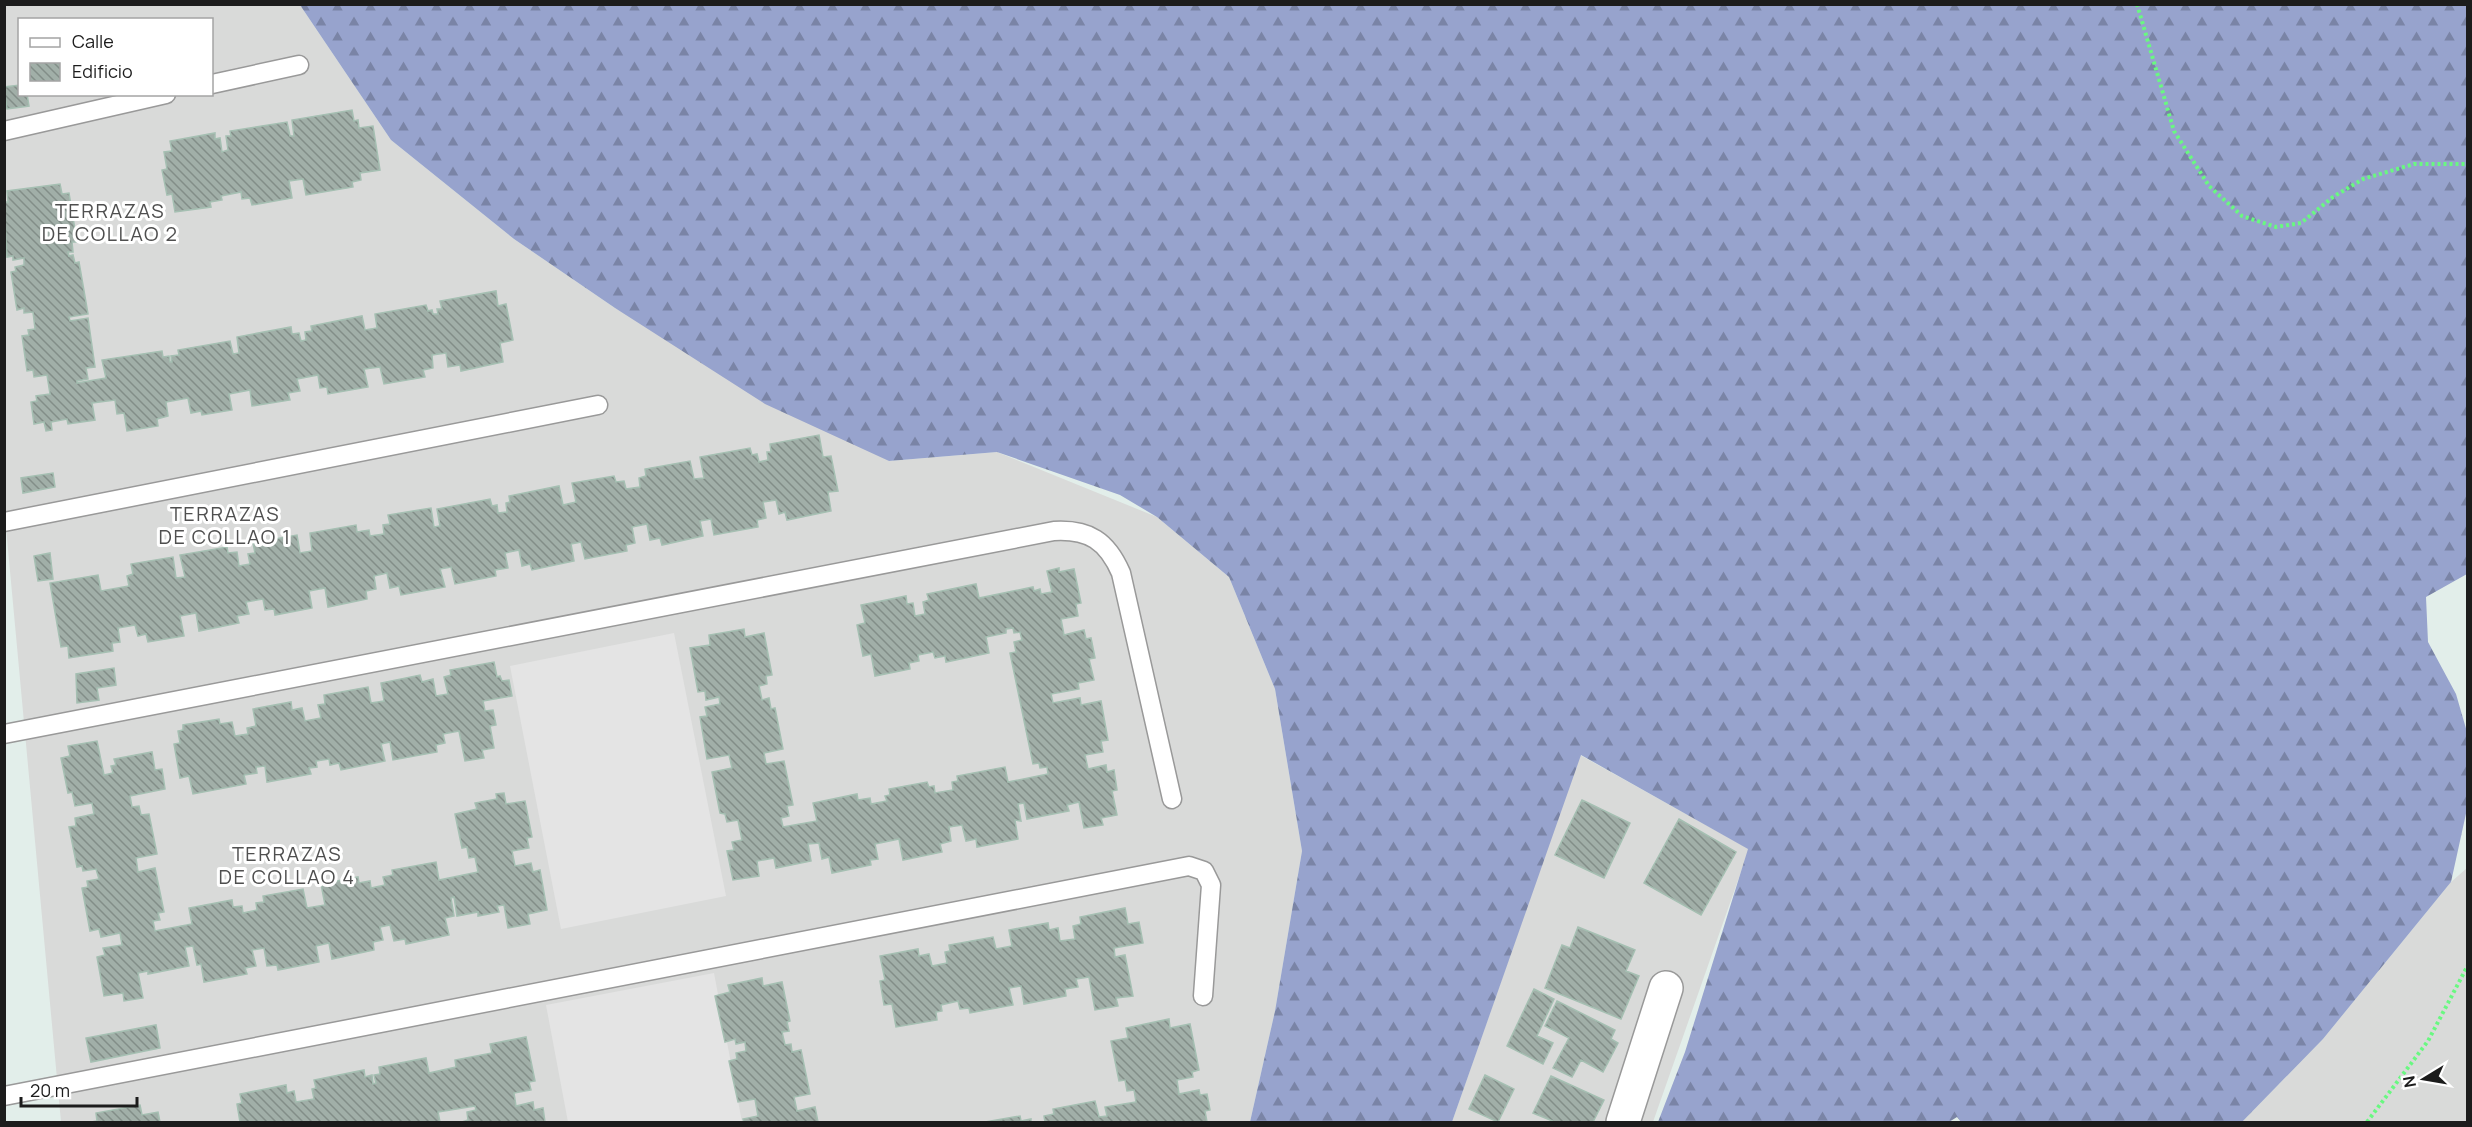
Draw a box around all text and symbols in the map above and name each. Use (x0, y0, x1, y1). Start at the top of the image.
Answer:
legend (18, 18, 213, 96)
text: Calle (72, 29, 114, 53)
text: Edificio (72, 59, 133, 83)
district label: TERRAZAS DE COLLAO 2 (42, 197, 178, 247)
district label: TERRAZAS DE COLLAO 1 (158, 500, 292, 550)
district label: TERRAZAS DE COLLAO 4 (218, 840, 356, 890)
north arrow (2394, 1049, 2454, 1109)
scale bar (21, 1070, 136, 1108)
text: N (2397, 1074, 2421, 1090)
text: 20 m (30, 1078, 70, 1102)

